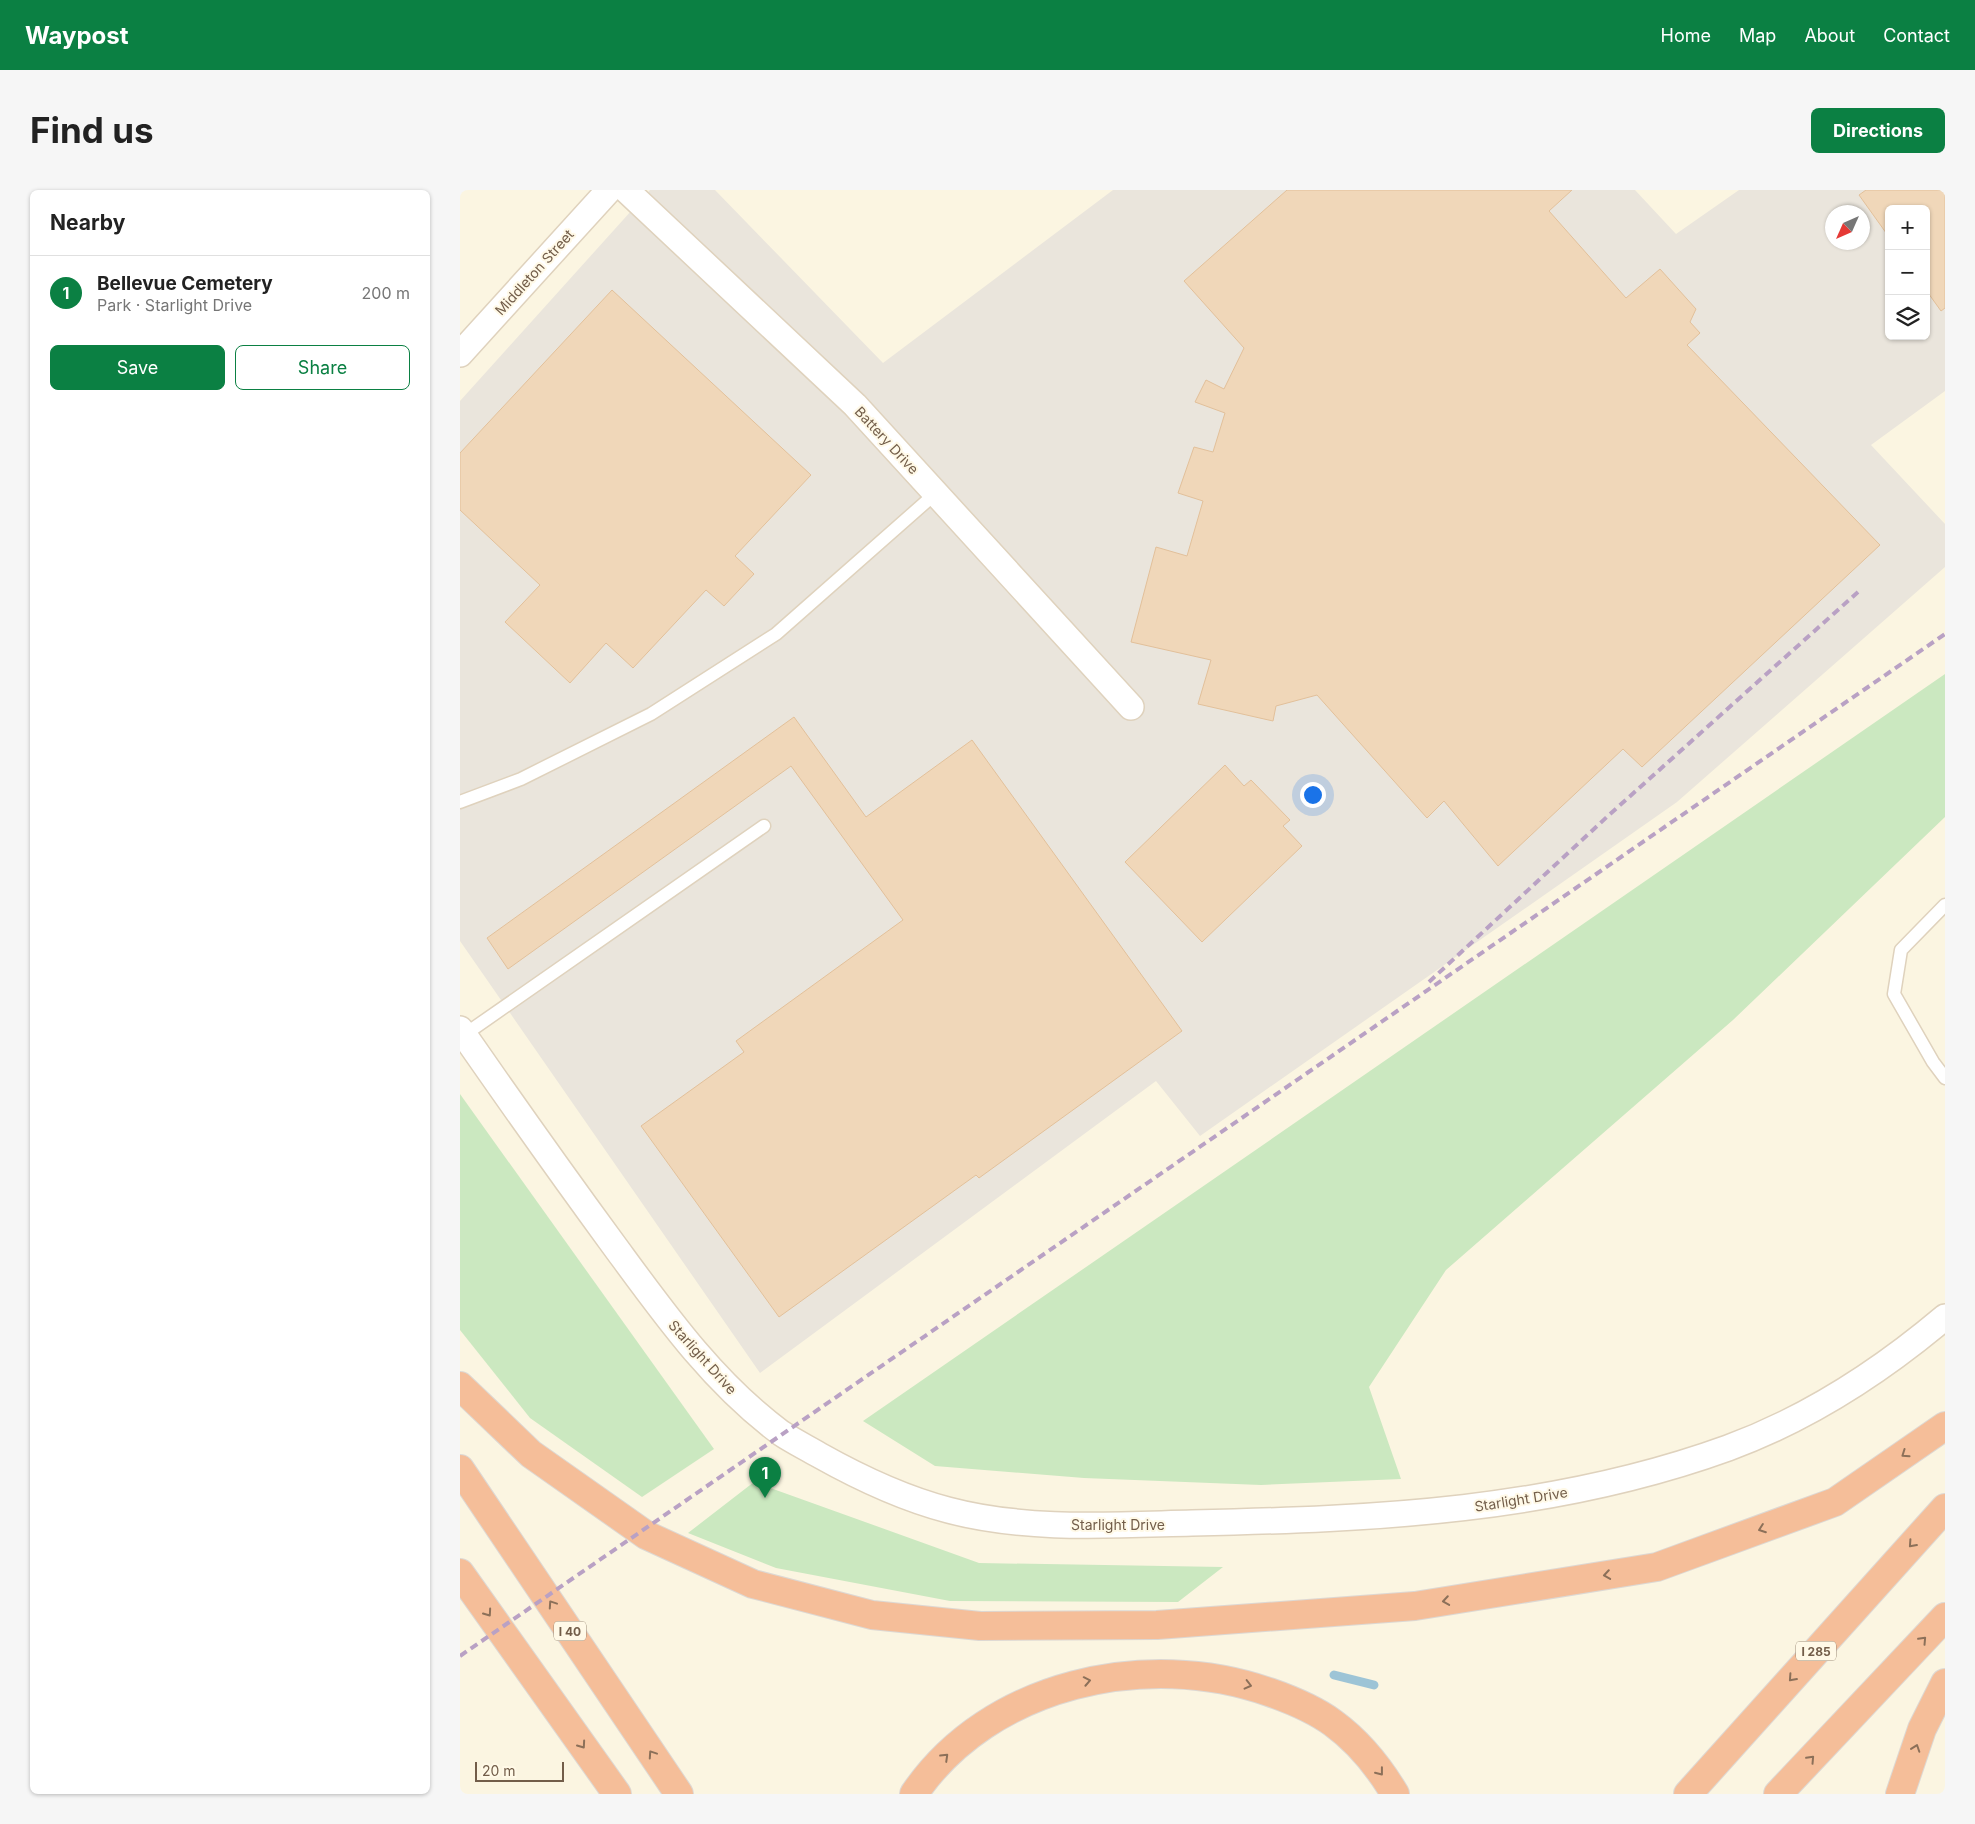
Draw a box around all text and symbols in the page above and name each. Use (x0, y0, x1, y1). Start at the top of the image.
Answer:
text: Waypost (25, 21, 129, 50)
text: Home (1661, 25, 1711, 46)
text: Map (1739, 25, 1776, 46)
text: About (1804, 25, 1855, 46)
text: Contact (1883, 25, 1950, 46)
button: Directions (1811, 108, 1945, 153)
text: Find us (30, 109, 154, 151)
north arrow (1825, 205, 1870, 250)
map controls (1885, 205, 1930, 340)
button: + (1885, 205, 1930, 250)
text: Nearby (50, 210, 125, 235)
street label: Middleton Street (491, 225, 577, 318)
button: − (1885, 250, 1930, 295)
text: Bellevue Cemetery (97, 272, 273, 295)
text: 1 (63, 283, 69, 303)
text: 200 m (362, 283, 410, 303)
text: Park · Starlight Drive (97, 295, 252, 315)
button: layers (1885, 295, 1930, 340)
button: Save (50, 345, 225, 390)
button: Share (235, 345, 410, 390)
street label: Battery Drive (851, 403, 923, 477)
your location (1300, 782, 1326, 808)
street label: Starlight Drive (665, 1316, 741, 1398)
one-way arrow (1901, 1448, 1911, 1457)
pin: 1 (749, 1457, 781, 1498)
street label: Starlight Drive (1473, 1483, 1569, 1515)
street label: Starlight Drive (1071, 1516, 1165, 1533)
one-way arrow (1758, 1523, 1767, 1533)
one-way arrow (1909, 1538, 1918, 1547)
one-way arrow (1603, 1570, 1611, 1580)
one-way arrow (1442, 1595, 1450, 1606)
one-way arrow (548, 1600, 558, 1609)
one-way arrow (482, 1607, 491, 1617)
road number: I 40 (554, 1622, 586, 1640)
one-way arrow (1917, 1637, 1926, 1646)
road number: I 285 (1796, 1642, 1836, 1660)
one-way arrow (1789, 1672, 1798, 1681)
one-way arrow (1083, 1677, 1091, 1687)
one-way arrow (1243, 1679, 1252, 1690)
one-way arrow (576, 1740, 585, 1749)
one-way arrow (1910, 1744, 1920, 1752)
one-way arrow (649, 1750, 658, 1759)
one-way arrow (939, 1753, 948, 1762)
one-way arrow (1805, 1755, 1814, 1764)
scale bar (475, 1759, 564, 1782)
text: 20 m (482, 1762, 516, 1779)
one-way arrow (1375, 1766, 1383, 1775)

